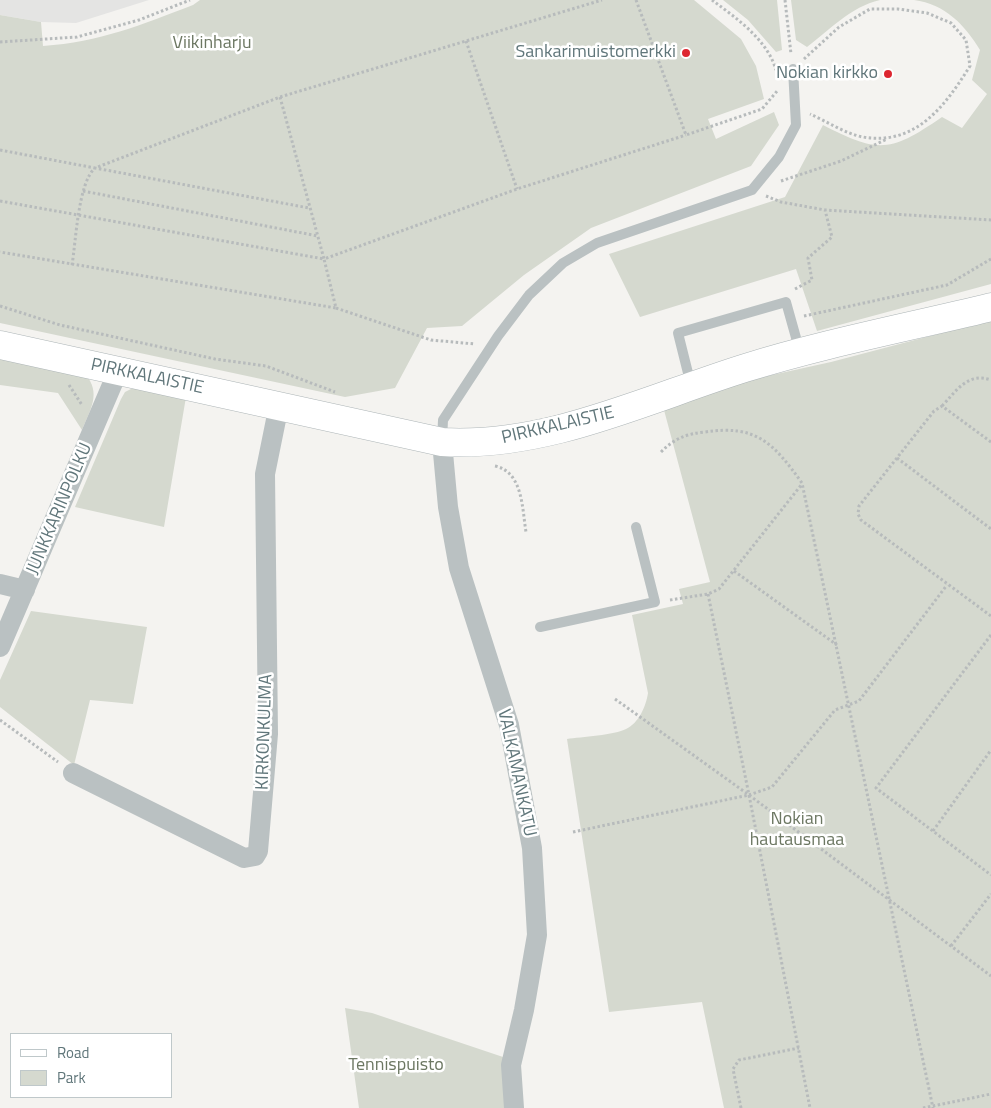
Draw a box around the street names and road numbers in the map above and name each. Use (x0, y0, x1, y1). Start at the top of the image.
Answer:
street label: PIRKKALAISTIE (89, 355, 205, 399)
street label: PIRKKALAISTIE (500, 403, 616, 449)
street label: JUNKKARINPOLKU (23, 440, 97, 578)
street label: KIRKONKULMA (252, 674, 278, 790)
street label: VALKAMANKATU (492, 707, 540, 839)

